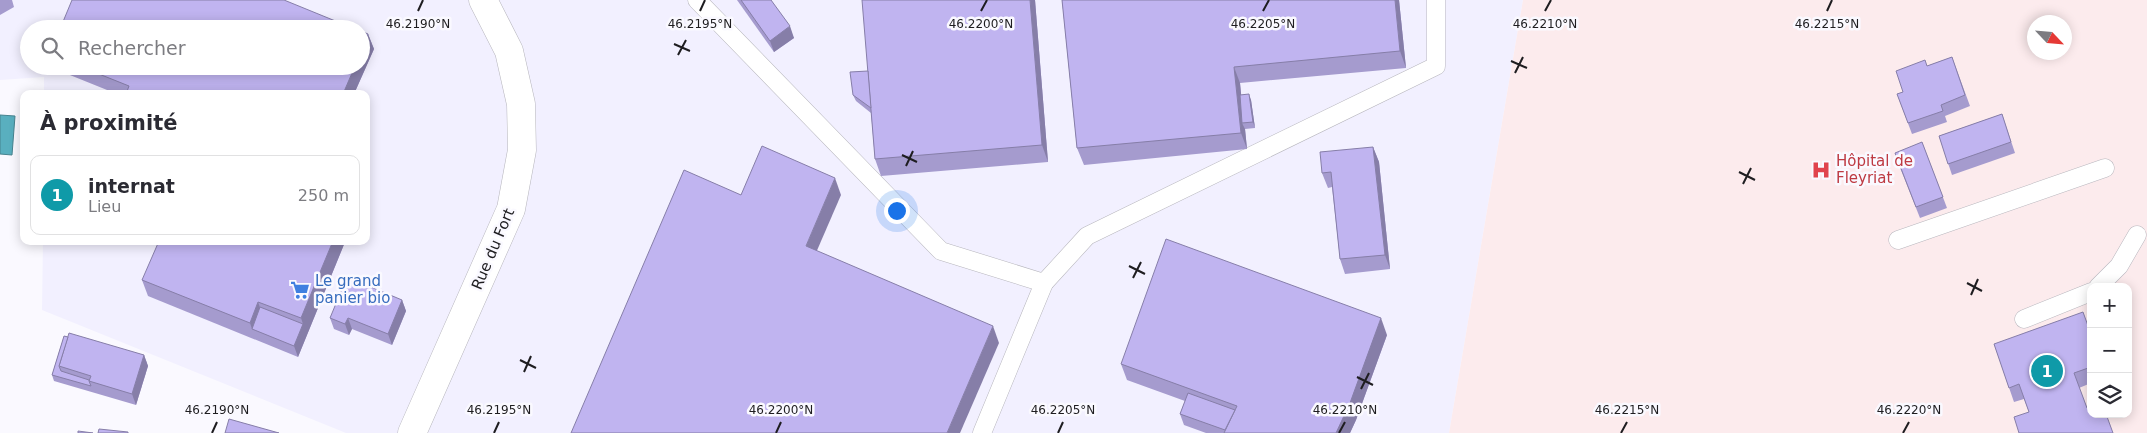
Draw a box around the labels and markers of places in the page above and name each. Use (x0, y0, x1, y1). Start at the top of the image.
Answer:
place label: Hôpital de Fleyriat (1836, 152, 1913, 187)
hospital icon: Hôpital de Fleyriat (1810, 159, 1832, 181)
place label: Le grand panier bio (315, 272, 390, 307)
supermarket icon: Le grand panier bio (289, 279, 311, 301)
pin: 1 (2031, 352, 2063, 390)

